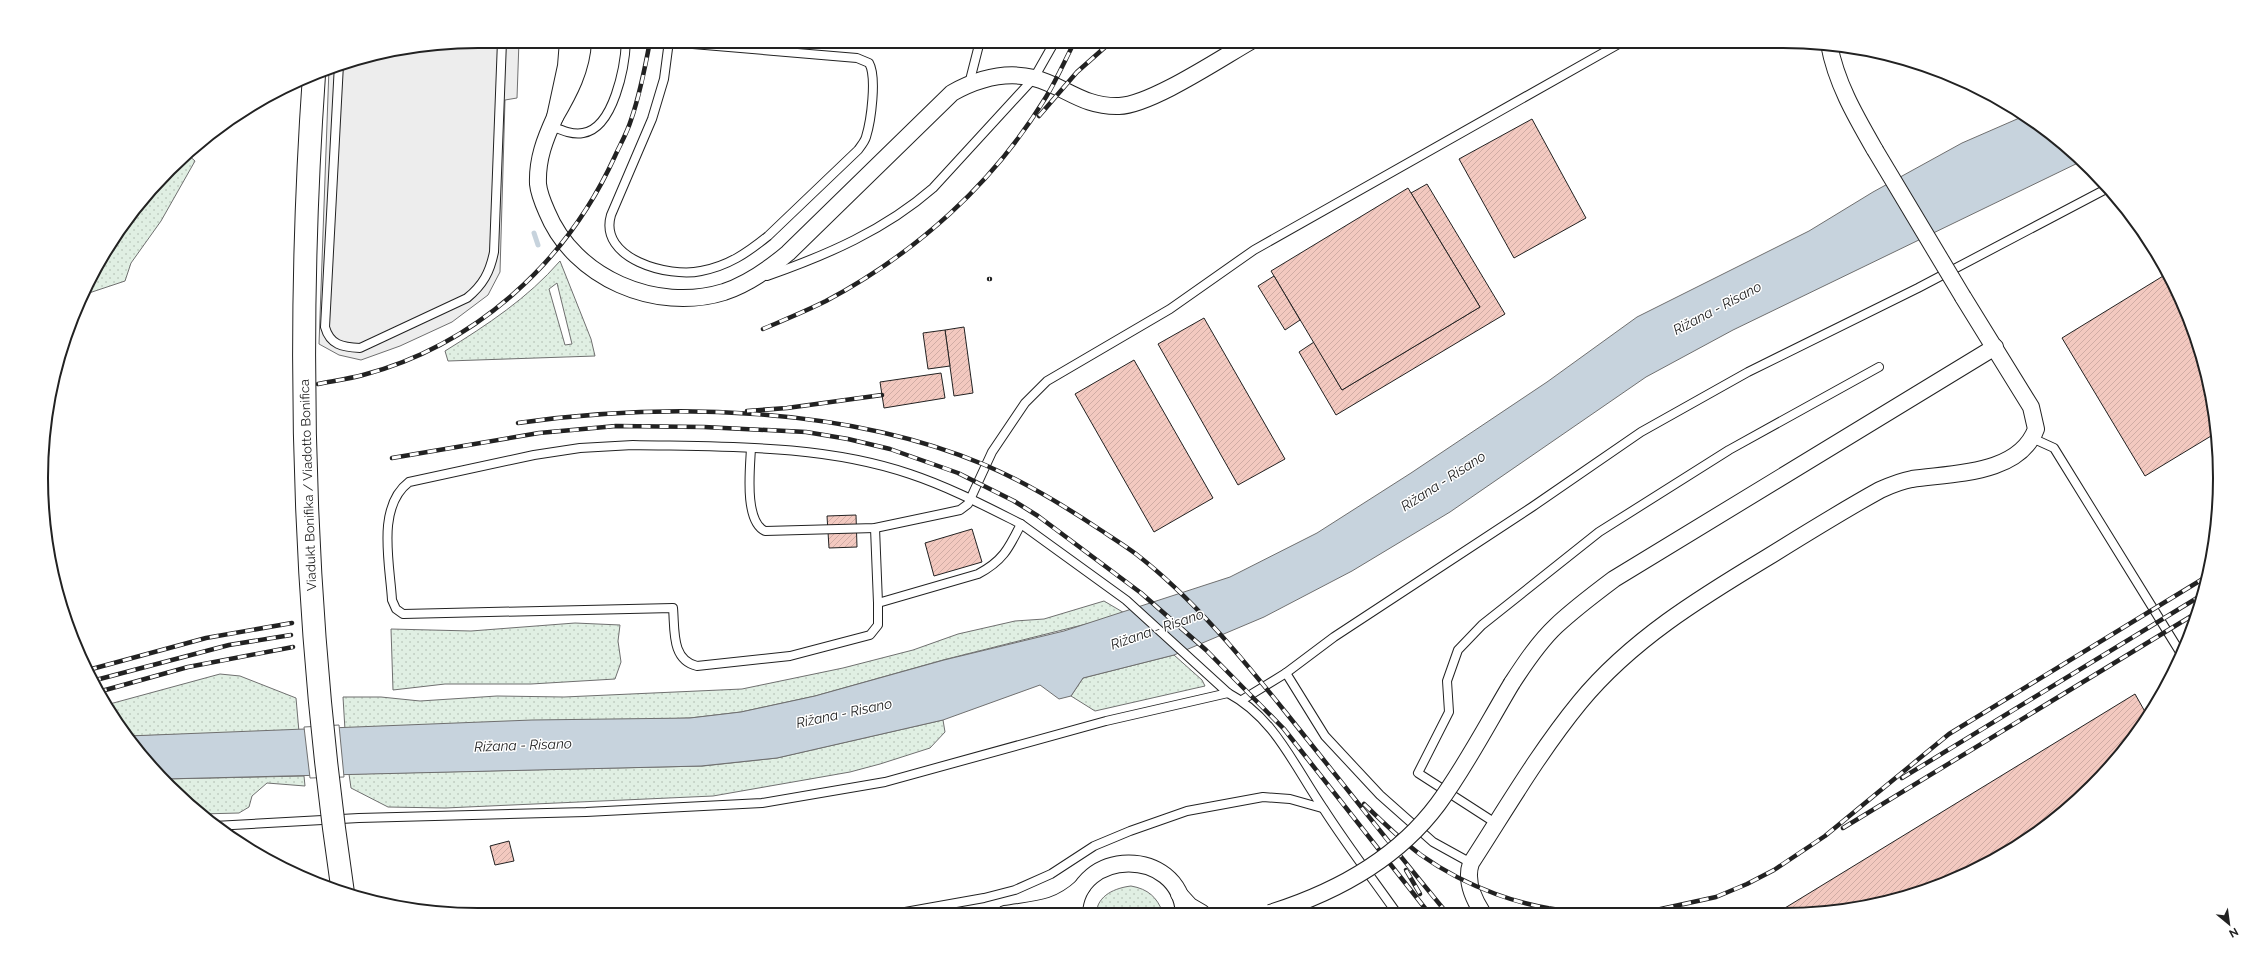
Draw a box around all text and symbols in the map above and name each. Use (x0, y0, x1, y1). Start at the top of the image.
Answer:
water label: Rižana - Risano (1670, 278, 1764, 338)
street label: Viadukt Bonifika / Viadotto Bonifica (297, 379, 319, 591)
water label: Rižana - Risano (1398, 448, 1488, 514)
water label: Rižana - Risano (1108, 606, 1206, 652)
water label: Rižana - Risano (795, 695, 893, 731)
water label: Rižana - Risano (474, 735, 572, 755)
north arrow (2209, 904, 2249, 944)
text: N (2227, 925, 2240, 940)

